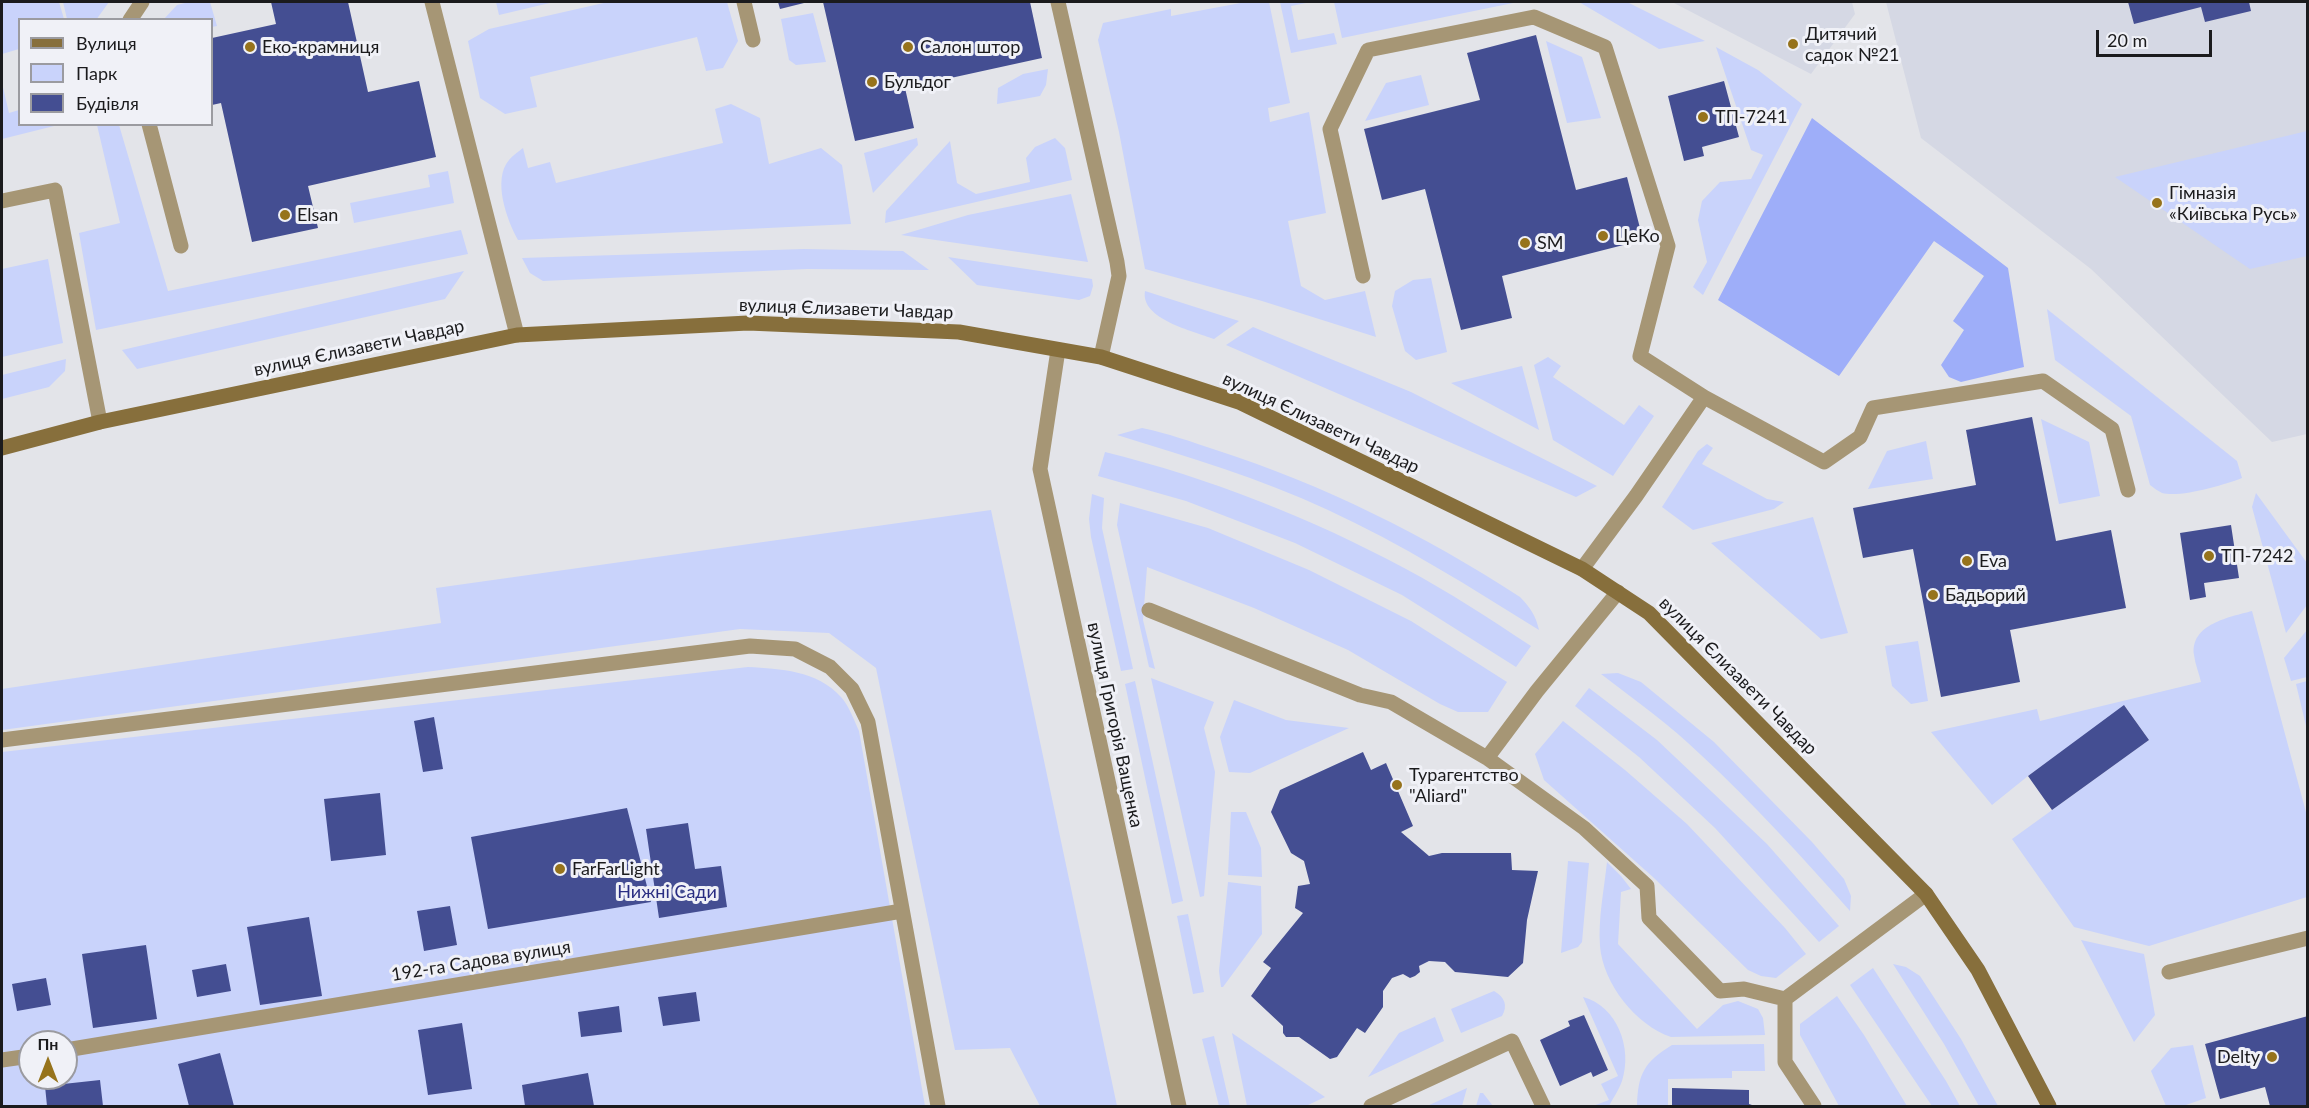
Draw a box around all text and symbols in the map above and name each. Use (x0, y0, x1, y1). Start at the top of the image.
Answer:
legend (18, 18, 213, 126)
scale bar (2099, 18, 2214, 56)
place label: Дитячий садок №21 (1805, 23, 1899, 66)
text: 20 m (2107, 29, 2147, 51)
text: Вулиця (76, 32, 137, 54)
place label: Еко-крамниця (262, 36, 379, 58)
place label: Салон штор (920, 36, 1020, 58)
marker: Дитячий садок №21 (1786, 37, 1800, 51)
marker: Еко-крамниця (243, 40, 257, 54)
marker: Салон штор (901, 40, 915, 54)
text: Парк (76, 62, 117, 84)
place label: Бульдог (884, 71, 951, 93)
marker: Бульдог (865, 75, 879, 89)
text: Будівля (76, 92, 139, 114)
place label: ТП-7241 (1715, 106, 1787, 128)
marker: ТП-7241 (1696, 110, 1710, 124)
place label: Гімназія «Київська Русь» (2169, 182, 2297, 224)
marker: Гімназія «Київська Русь» (2150, 196, 2164, 210)
place label: Elsan (297, 204, 338, 226)
marker: Elsan (278, 208, 292, 222)
place label: ЦеКо (1615, 225, 1660, 247)
marker: ЦеКо (1596, 229, 1610, 243)
place label: SM (1537, 232, 1563, 254)
marker: SM (1518, 236, 1532, 250)
street label: вулиця Єлизавети Чавдар (738, 294, 954, 324)
street label: вулиця Єлизавети Чавдар (252, 315, 466, 381)
street label: вулиця Єлизавети Чавдар (1219, 368, 1423, 478)
place label: ТП-7242 (2221, 545, 2293, 567)
marker: ТП-7242 (2202, 549, 2216, 563)
place label: Eva (1979, 550, 2007, 572)
marker: Eva (1960, 554, 1974, 568)
place label: Бадьорий (1945, 584, 2026, 606)
marker: Бадьорий (1926, 588, 1940, 602)
street label: вулиця Єлизавети Чавдар (1655, 593, 1821, 759)
street label: вулиця Григорія Ващенка (1083, 620, 1147, 830)
place label: Турагентство "Aliard" (1409, 764, 1519, 806)
marker: Турагентство "Aliard" (1390, 778, 1404, 792)
place label: FarFarLight (572, 858, 660, 880)
marker: FarFarLight (553, 862, 567, 876)
park label: Нижні Сади (617, 881, 717, 903)
street label: 192-га Садова вулиця (390, 936, 572, 986)
north arrow (18, 1030, 78, 1090)
text: Пн (38, 1034, 58, 1053)
place label: Delty (2217, 1046, 2260, 1068)
marker: Delty (2265, 1050, 2279, 1064)

